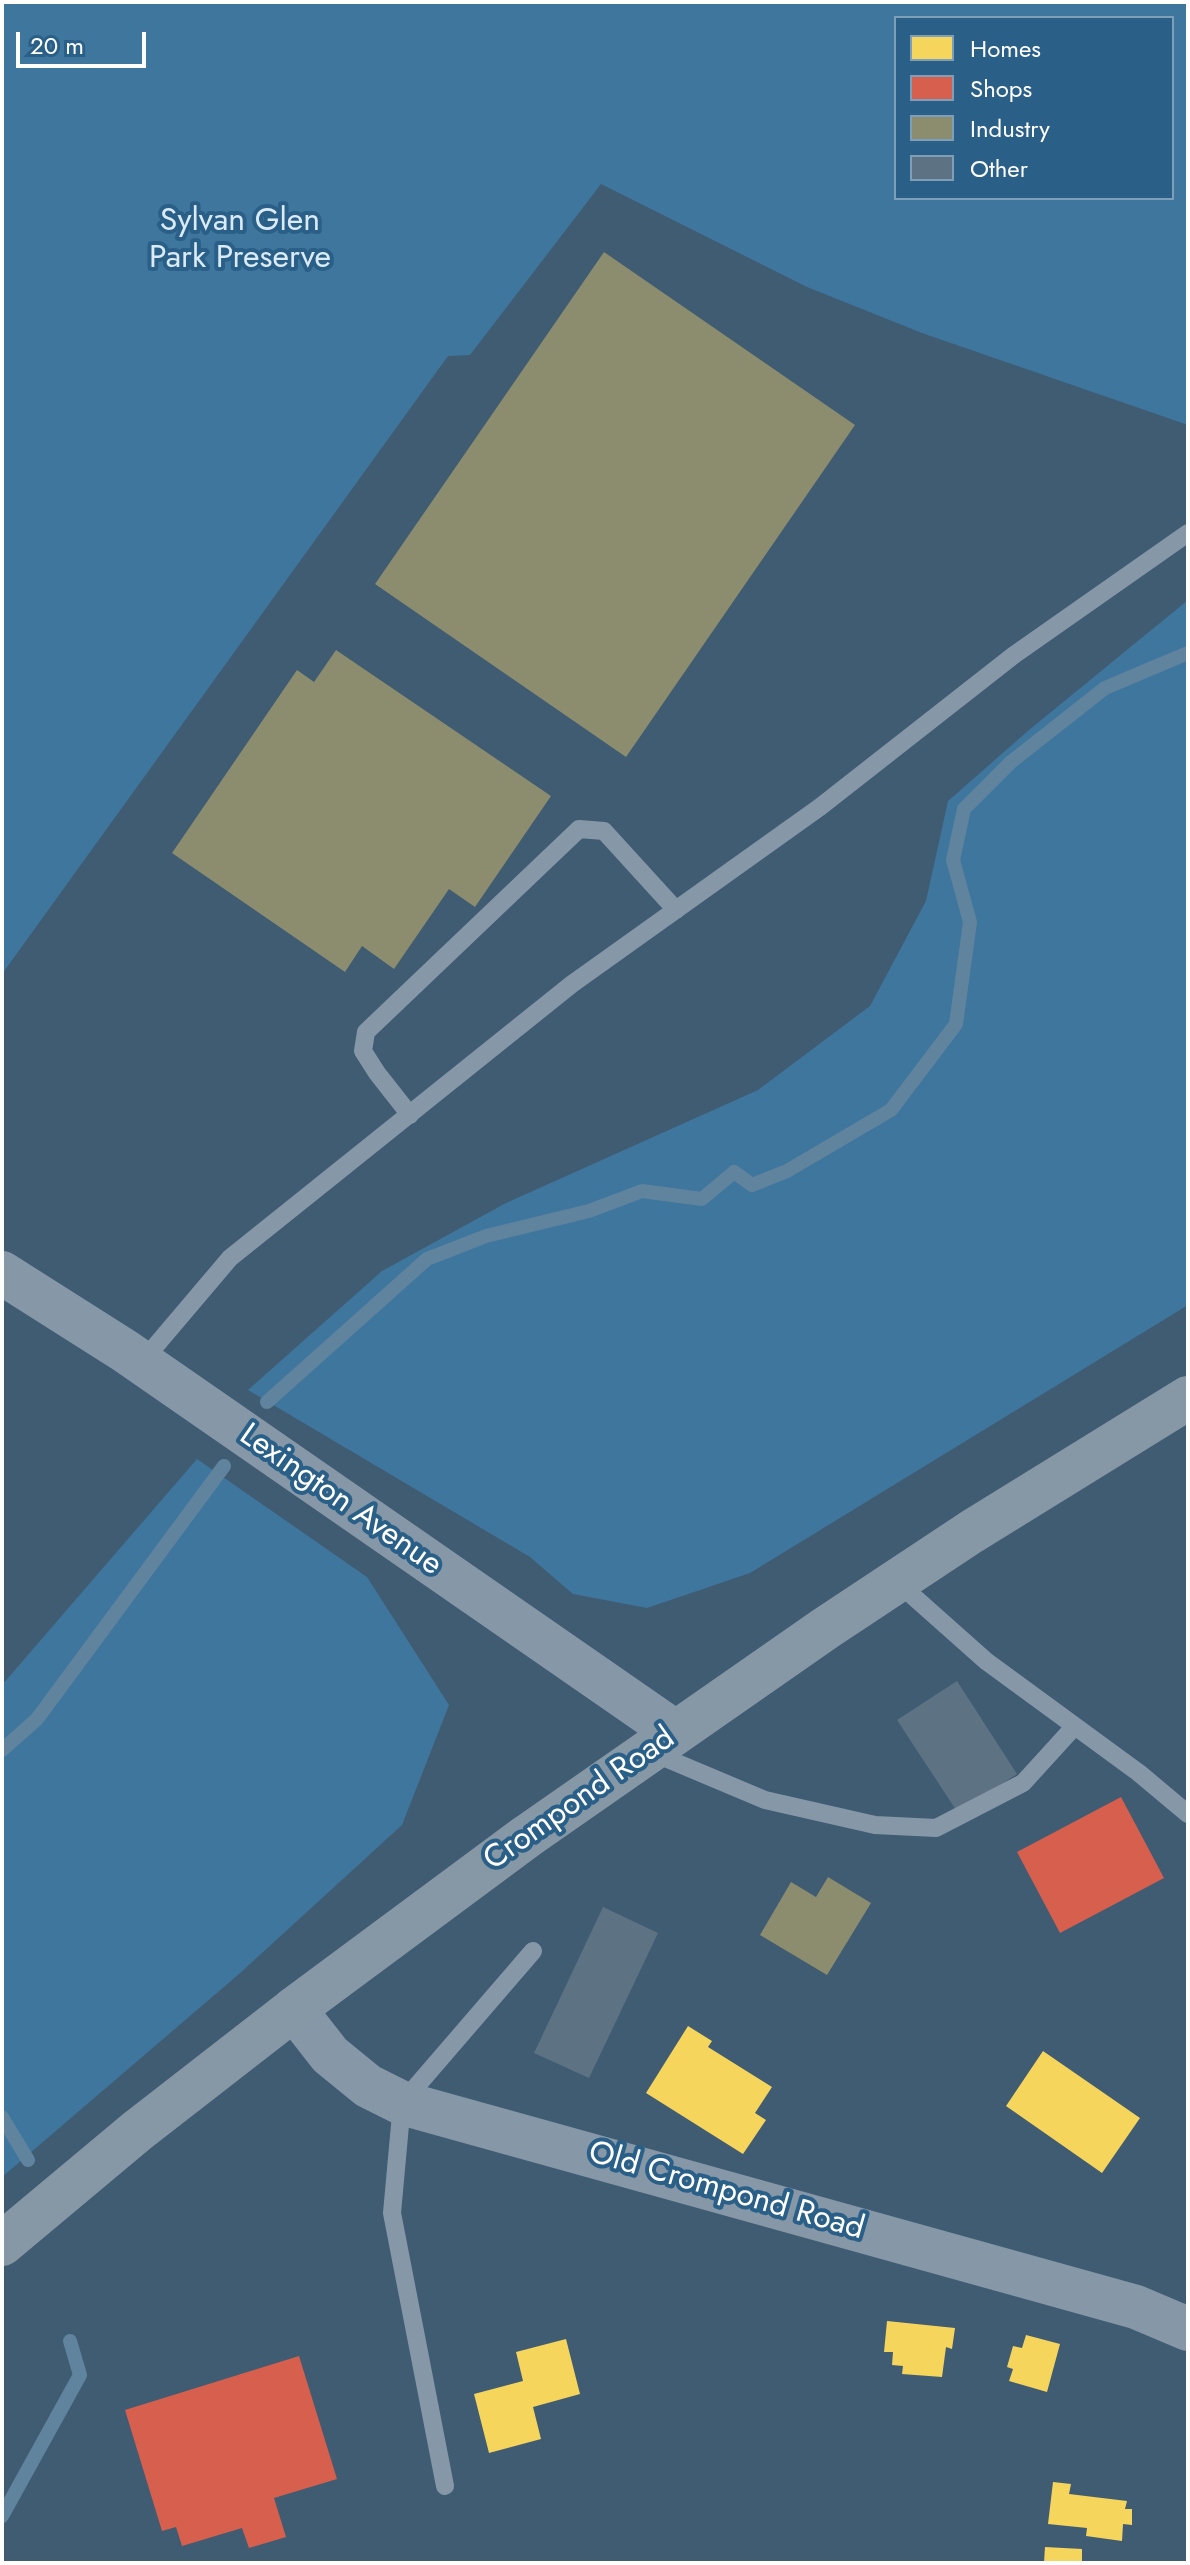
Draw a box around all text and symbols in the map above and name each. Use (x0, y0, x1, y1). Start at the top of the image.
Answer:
scale bar (20, 16, 150, 66)
legend (894, 16, 1174, 200)
text: 20 m (30, 28, 84, 63)
text: Homes (970, 31, 1041, 66)
text: Shops (970, 71, 1032, 106)
text: Industry (970, 111, 1050, 146)
text: Other (970, 151, 1028, 186)
park label: Sylvan Glen Park Preserve (149, 203, 331, 278)
street label: Lexington Avenue (231, 1417, 449, 1585)
street label: Crompond Road (477, 1720, 683, 1880)
street label: Old Crompond Road (584, 2134, 868, 2250)

